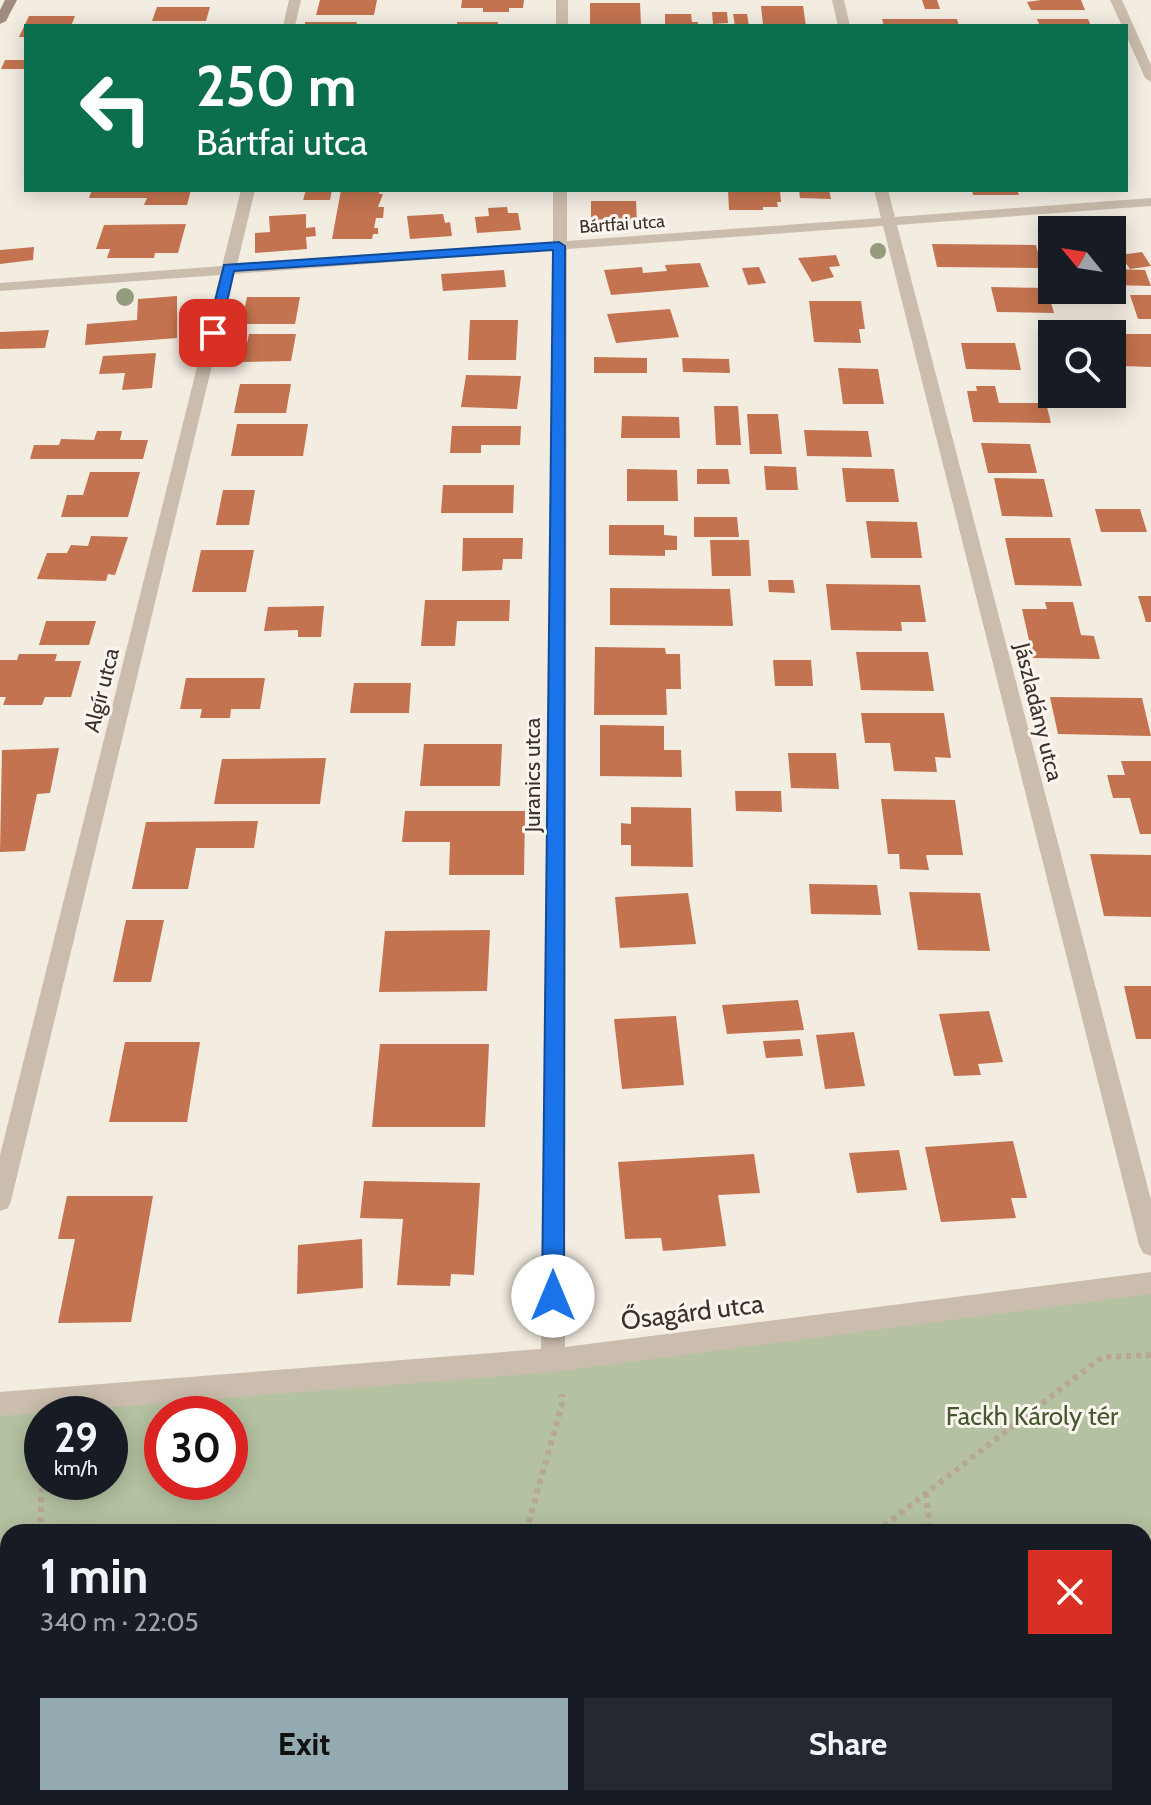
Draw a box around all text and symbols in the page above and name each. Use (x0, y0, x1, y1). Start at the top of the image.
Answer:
text: 250 m (196, 52, 357, 120)
icon: left (64, 56, 168, 160)
text: Bártfai utca (196, 120, 368, 164)
street label: Bártfai utca (578, 210, 666, 238)
north arrow (1038, 216, 1126, 304)
map controls (1038, 216, 1126, 408)
pin (179, 299, 247, 367)
icon: arrive (191, 311, 235, 355)
button: search (1038, 320, 1126, 408)
street label: Jászladány utca (1008, 639, 1069, 784)
street label: Algír utca (78, 645, 125, 735)
street label: Juranics utca (519, 717, 546, 833)
position arrow (511, 1254, 595, 1338)
street label: Ősagárd utca (619, 1287, 766, 1337)
speed limit sign: 30 (144, 1396, 248, 1500)
park label: Fackh Károly tér (946, 1400, 1119, 1432)
text: 29 (54, 1413, 98, 1462)
text: km/h (54, 1456, 98, 1480)
text: 1 min (40, 1547, 148, 1605)
button: close (1028, 1550, 1112, 1634)
text: 340 m · 22:05 (40, 1606, 199, 1638)
button: Exit (40, 1698, 568, 1790)
button: Share (584, 1698, 1112, 1790)

